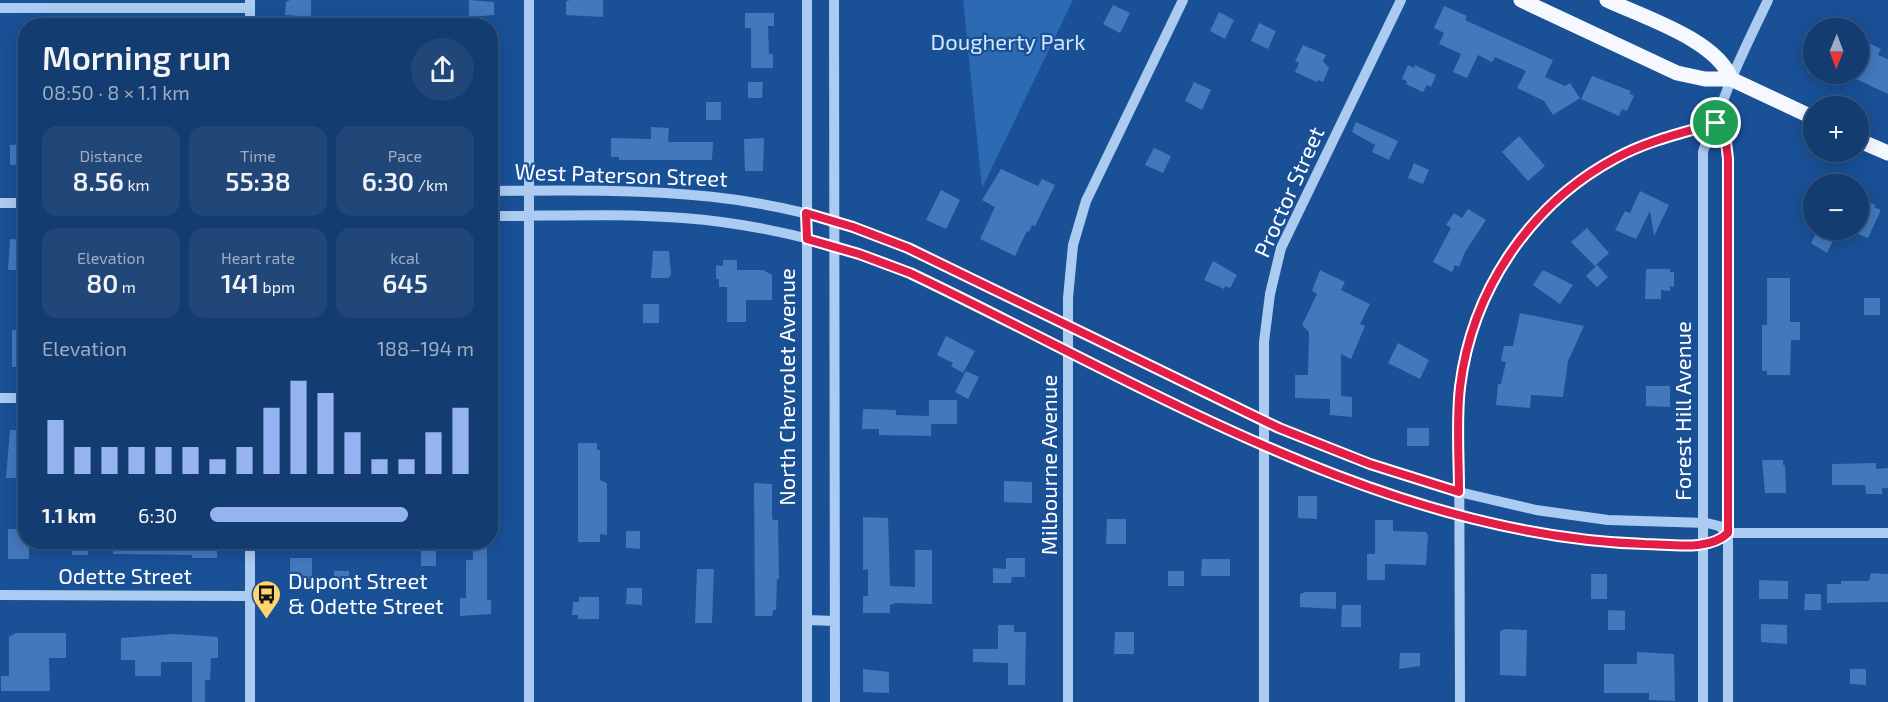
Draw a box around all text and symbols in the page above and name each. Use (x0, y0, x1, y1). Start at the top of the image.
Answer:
north arrow (1803, 18, 1869, 84)
map controls (1803, 18, 1869, 240)
park label: Dougherty Park (931, 28, 1085, 54)
text: Morning run (42, 37, 231, 77)
button: share (411, 38, 474, 101)
text: 08:50 · 8 × 1.1 km (42, 80, 190, 104)
button: + (1803, 96, 1869, 162)
pin (1690, 97, 1741, 148)
icon: arrive (1699, 106, 1732, 139)
street label: Proctor Street (1248, 122, 1328, 261)
text: Distance (79, 146, 143, 165)
text: Time (240, 146, 276, 165)
text: Pace (388, 146, 422, 165)
street label: West Paterson Street (514, 157, 728, 191)
text: 8.56 (72, 165, 124, 196)
text: 55:38 (225, 165, 291, 196)
text: 6:30 (362, 165, 414, 196)
button: − (1803, 174, 1869, 240)
text: km (124, 175, 150, 194)
text: /km (414, 175, 448, 194)
text: Elevation (77, 248, 145, 267)
text: Heart rate (221, 248, 295, 267)
text: kcal (390, 248, 420, 267)
text: 80 (86, 267, 118, 298)
text: 141 (221, 267, 259, 298)
text: 645 (382, 267, 428, 298)
street label: North Chevrolet Avenue (773, 268, 799, 506)
text: m (118, 277, 136, 296)
text: bpm (259, 277, 295, 296)
street label: Forest Hill Avenue (1669, 321, 1695, 501)
text: Elevation (42, 336, 127, 360)
text: 188–194 m (377, 336, 474, 360)
street label: Milbourne Avenue (1035, 375, 1061, 555)
text: 1.1 km (42, 503, 96, 527)
text: 6:30 (138, 503, 177, 527)
street label: Odette Street (58, 562, 192, 588)
place label: Dupont Street & Odette Street (288, 567, 444, 618)
bus stop icon: Dupont Street & Odette Street (251, 578, 283, 620)

